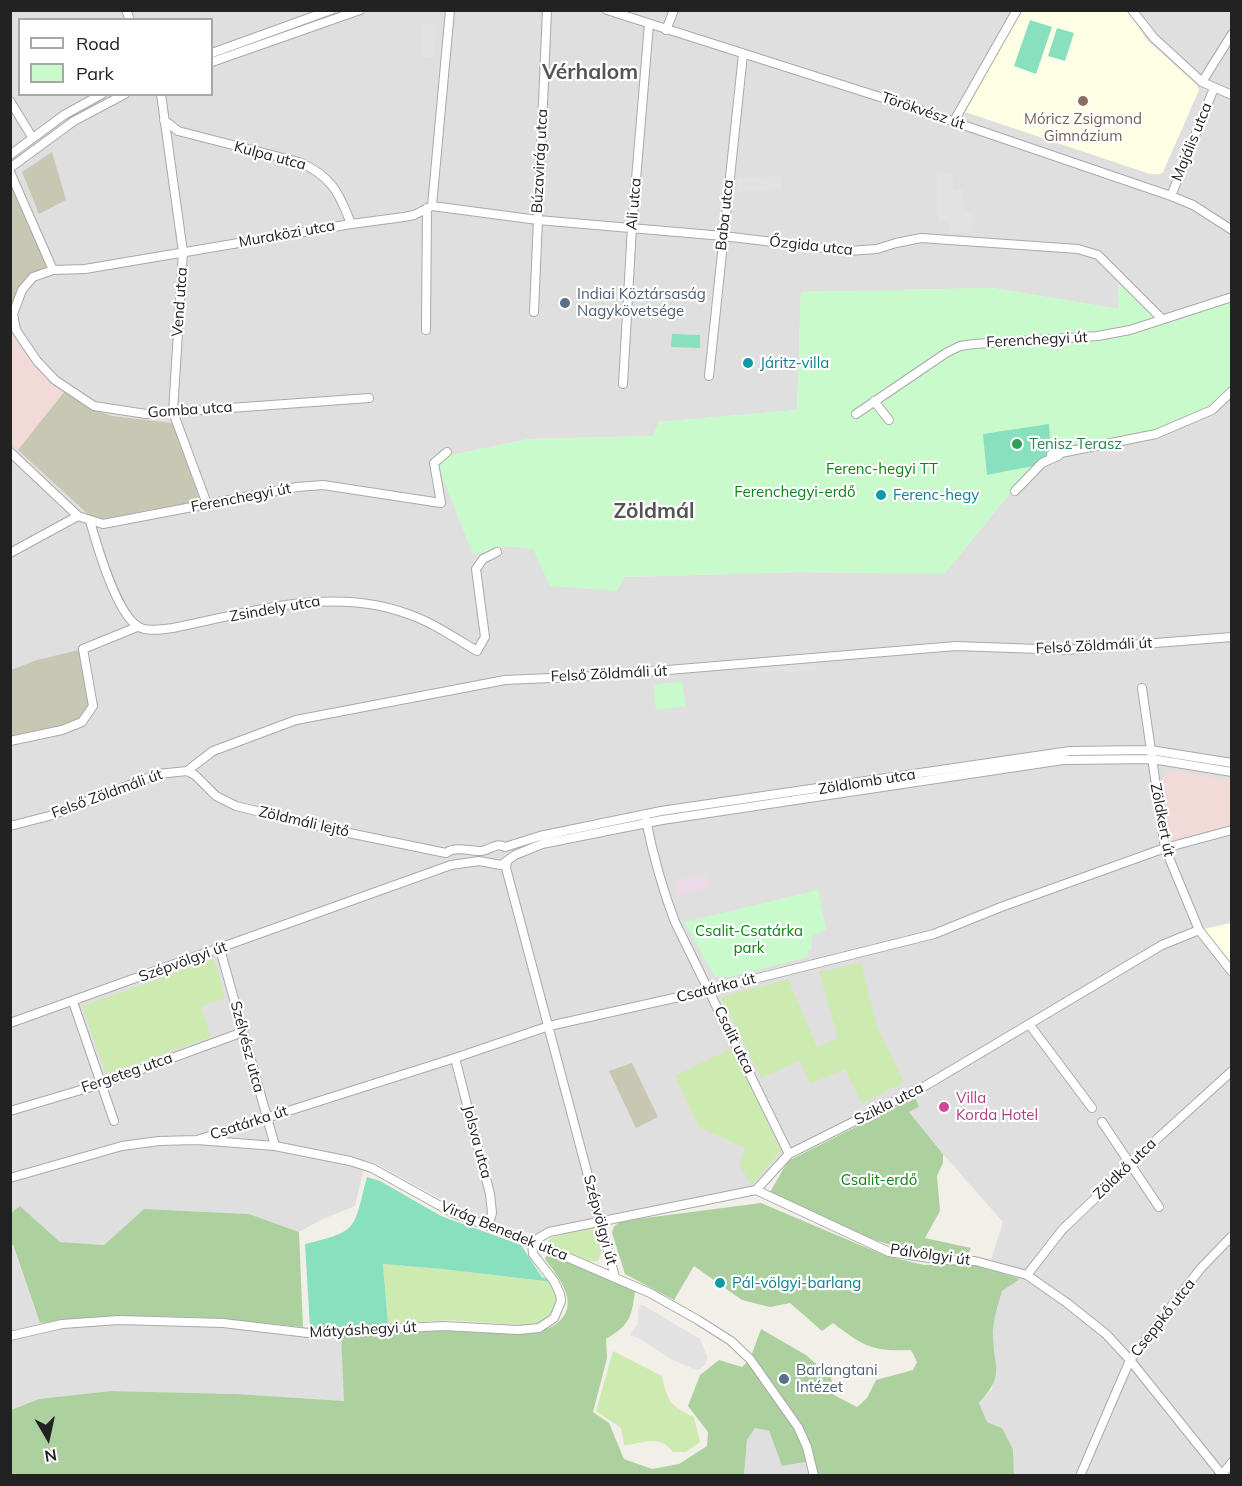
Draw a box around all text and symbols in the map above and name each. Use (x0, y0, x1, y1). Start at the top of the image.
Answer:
legend (18, 18, 213, 96)
text: Road (76, 32, 120, 55)
district label: Vérhalom (542, 60, 638, 86)
text: Park (76, 62, 114, 85)
street label: Törökvész út (879, 88, 967, 134)
marker: Móricz Zsigmond Gimnázium (1076, 94, 1090, 108)
street label: Majális utca (1168, 100, 1216, 184)
street label: Búzavirág utca (528, 108, 552, 214)
place label: Móricz Zsigmond Gimnázium (1024, 110, 1142, 145)
street label: Kulpa utca (232, 138, 308, 174)
street label: Ali utca (623, 177, 645, 231)
street label: Baba utca (712, 179, 738, 251)
street label: Muraközi utca (237, 217, 337, 251)
street label: Őzgida utca (768, 233, 854, 259)
street label: Vend utca (169, 267, 191, 337)
place label: Indiai Köztársaság Nagykövetsége (577, 285, 706, 320)
marker: Indiai Köztársaság Nagykövetsége (558, 296, 572, 310)
street label: Ferenchegyi út (986, 328, 1088, 352)
place label: Járitz-villa (760, 354, 829, 372)
marker: Járitz-villa (741, 356, 755, 370)
street label: Gomba utca (147, 398, 233, 422)
place label: Tenisz Terasz (1029, 435, 1122, 453)
marker: Tenisz Terasz (1010, 437, 1024, 451)
park label: Ferenc-hegyi TT (826, 460, 938, 478)
street label: Ferenchegyi út (190, 479, 292, 517)
park label: Ferenchegyi-erdő (734, 483, 856, 501)
place label: Ferenc-hegy (893, 486, 979, 504)
marker: Ferenc-hegy (874, 488, 888, 502)
district label: Zöldmál (614, 499, 694, 525)
street label: Zsindely utca (228, 592, 322, 626)
street label: Felső Zöldmáli út (1035, 634, 1153, 658)
street label: Felső Zöldmáli út (550, 662, 668, 686)
street label: Zöldlomb utca (817, 765, 917, 799)
street label: Felső Zöldmáli út (49, 766, 165, 822)
street label: Zöldkert út (1146, 782, 1178, 858)
street label: Zöldmáli lejtő (257, 803, 351, 841)
park label: Csalit-Csatárka park (695, 922, 803, 957)
street label: Szépvölgyi út (137, 938, 229, 986)
street label: Csatárka út (675, 970, 757, 1006)
street label: Szélvész utca (226, 999, 268, 1095)
street label: Csalit utca (710, 1003, 758, 1077)
street label: Fergeteg utca (79, 1049, 175, 1097)
street label: Szikla utca (851, 1079, 927, 1129)
place label: Villa Korda Hotel (956, 1089, 1038, 1124)
marker: Villa Korda Hotel (937, 1100, 951, 1114)
street label: Csatárka út (208, 1102, 290, 1144)
street label: Jolsva utca (459, 1103, 495, 1181)
street label: Zöldkő utca (1090, 1135, 1160, 1203)
park label: Csalit-erdő (841, 1171, 917, 1189)
street label: Szépvölgyi út (579, 1173, 621, 1267)
street label: Virág Benedek utca (438, 1197, 570, 1265)
street label: Pálvölgyi út (889, 1240, 971, 1270)
place label: Pál-völgyi-barlang (732, 1274, 861, 1292)
street label: Cseppkő utca (1127, 1275, 1199, 1361)
marker: Pál-völgyi-barlang (713, 1276, 727, 1290)
street label: Mátyáshegyi út (309, 1318, 417, 1342)
place label: Barlangtani Intézet (796, 1361, 878, 1396)
marker: Barlangtani Intézet (777, 1372, 791, 1386)
north arrow (18, 1408, 78, 1468)
text: N (43, 1445, 58, 1467)

